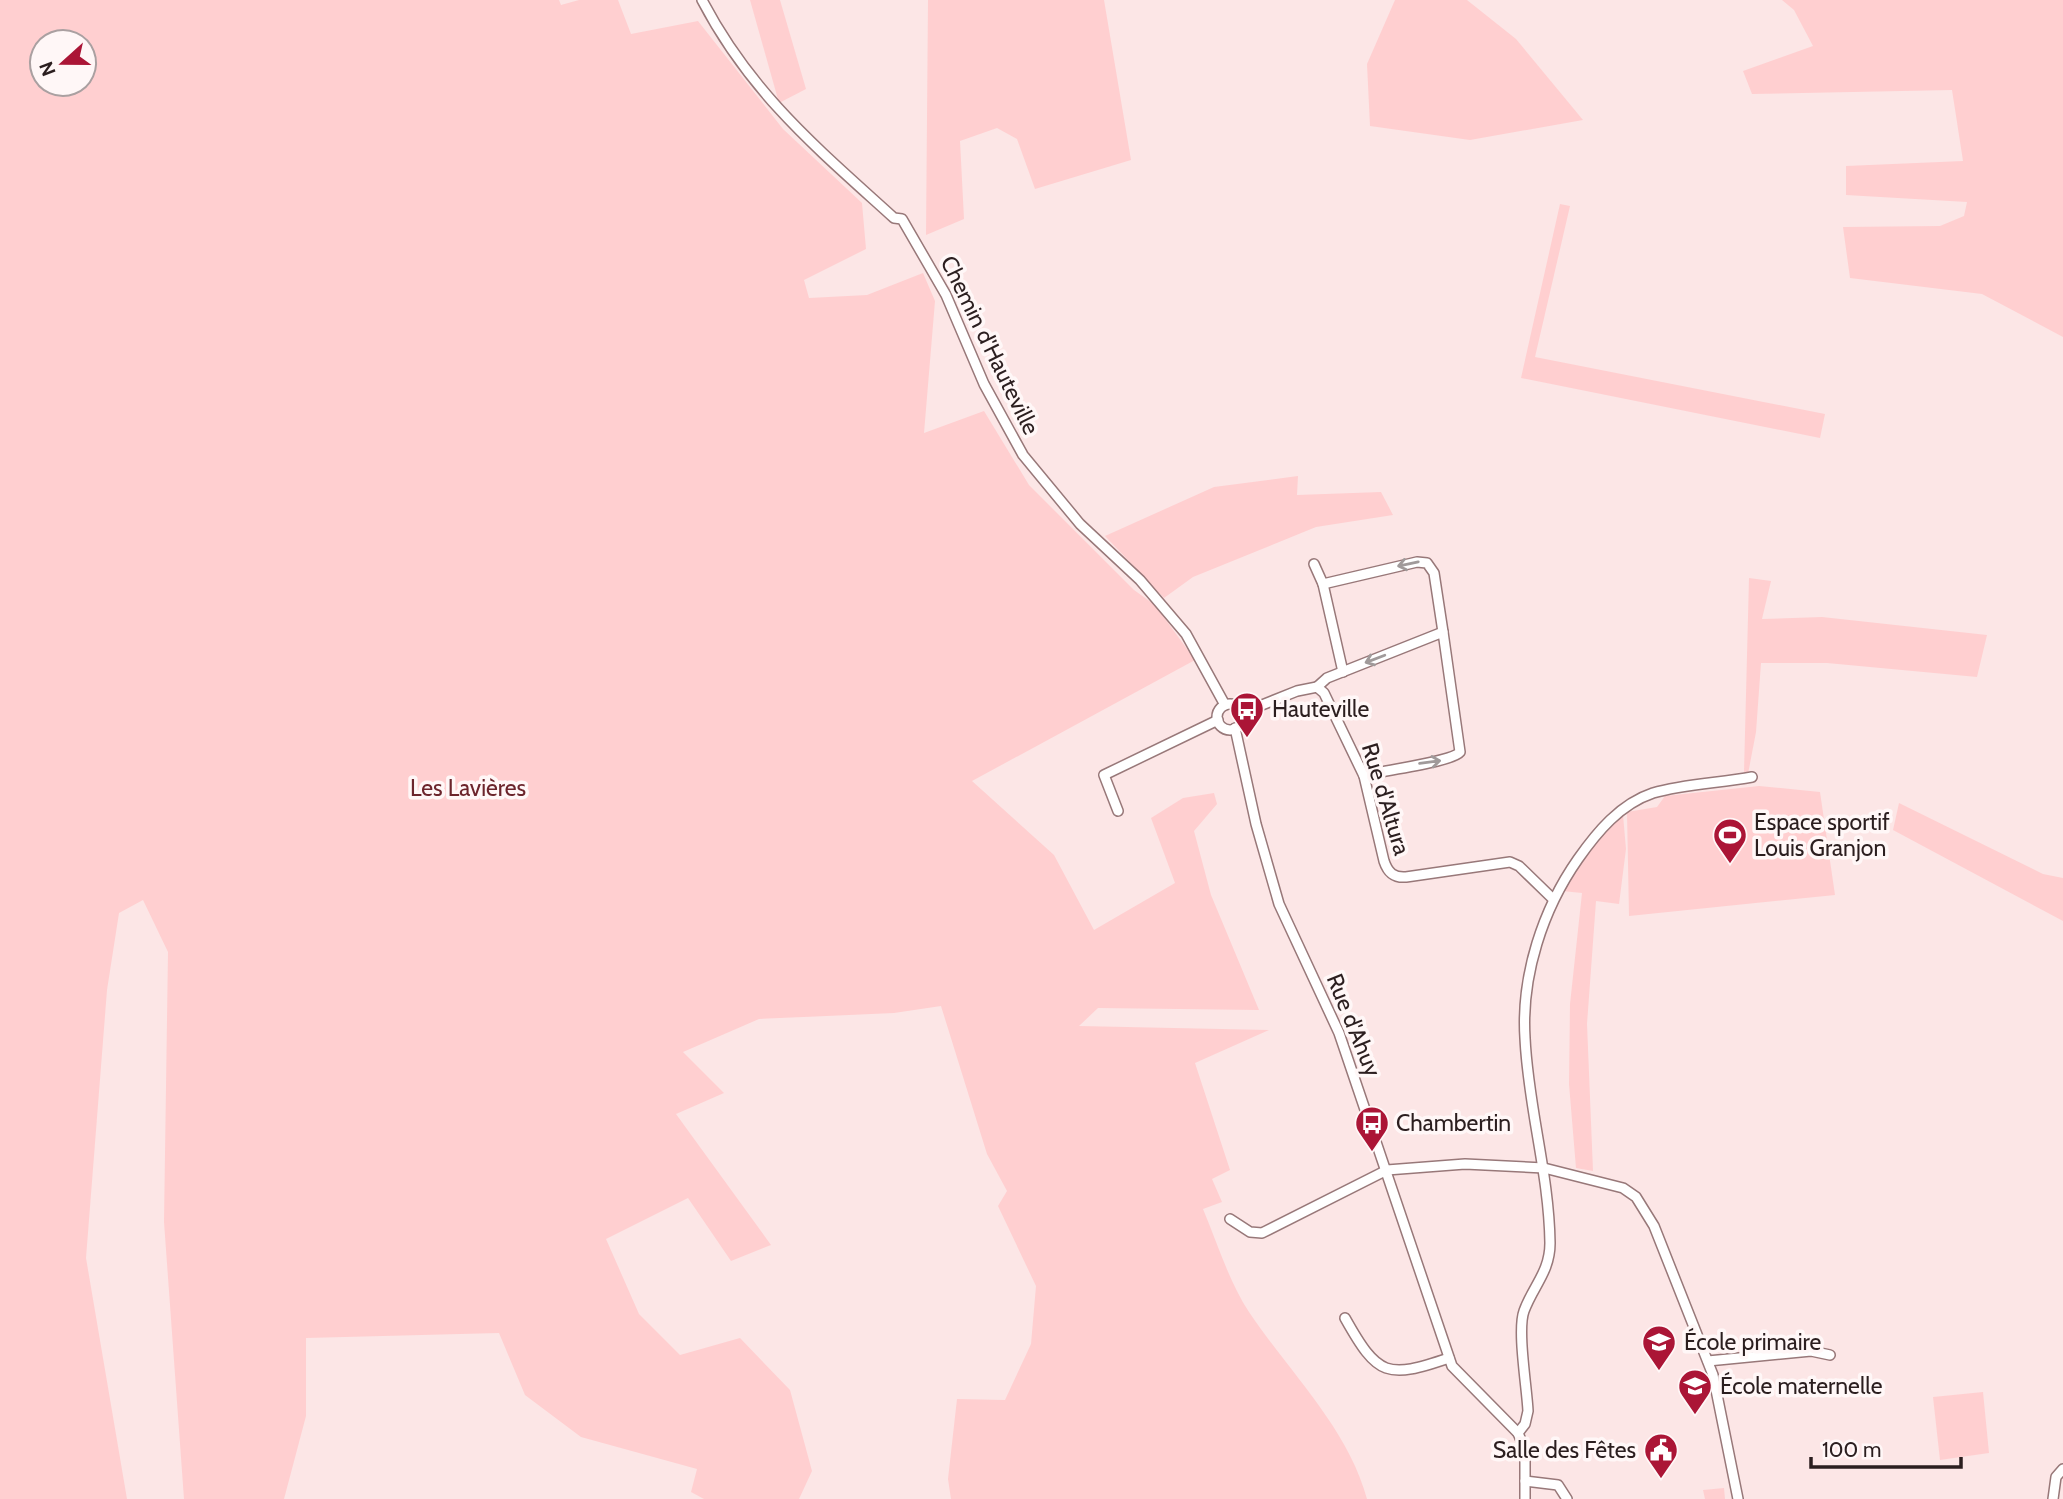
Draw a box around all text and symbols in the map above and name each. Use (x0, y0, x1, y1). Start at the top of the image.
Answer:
north arrow (28, 28, 98, 98)
text: N (34, 59, 61, 79)
street label: Chemin d'Hauteville (935, 251, 1045, 439)
one-way arrow (1397, 558, 1420, 572)
one-way arrow (1364, 654, 1386, 667)
bus stop icon: Hauteville (1228, 690, 1266, 739)
place label: Hauteville (1272, 695, 1369, 723)
street label: Rue d'Altura (1356, 740, 1416, 858)
one-way arrow (1418, 756, 1441, 769)
park label: Les Lavières (410, 774, 526, 802)
place label: Espace sportif Louis Granjon (1754, 808, 1890, 862)
sports icon: Espace sportif Louis Granjon (1711, 816, 1749, 865)
street label: Rue d'Ahuy (1321, 969, 1387, 1081)
bus stop icon: Chambertin (1353, 1104, 1391, 1153)
place label: Chambertin (1396, 1109, 1511, 1137)
school or university icon: École primaire (1640, 1323, 1678, 1372)
place label: École primaire (1684, 1327, 1822, 1356)
school or university icon: École maternelle (1676, 1367, 1714, 1416)
place label: École maternelle (1720, 1371, 1883, 1400)
scale bar (1811, 1426, 1962, 1470)
public building icon: Salle des Fêtes (1642, 1431, 1680, 1480)
place label: Salle des Fêtes (1493, 1436, 1636, 1464)
text: 100 m (1822, 1437, 1881, 1462)

